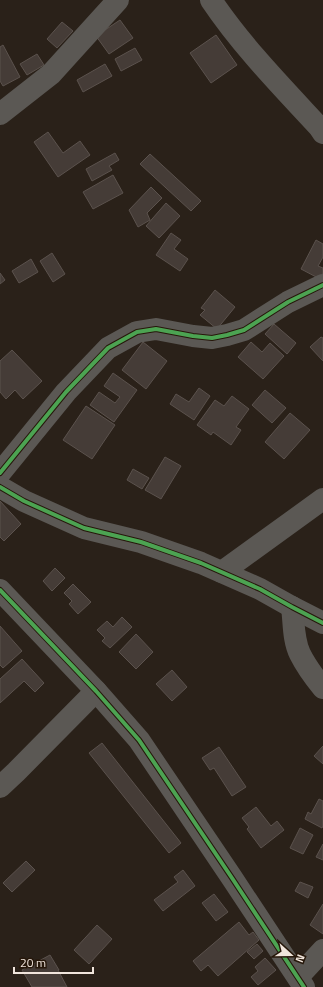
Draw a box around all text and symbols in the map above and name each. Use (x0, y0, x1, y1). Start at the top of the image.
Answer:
north arrow (271, 935, 311, 975)
scale bar (14, 949, 93, 975)
text: N (292, 952, 309, 965)
text: 20 m (20, 953, 46, 972)

